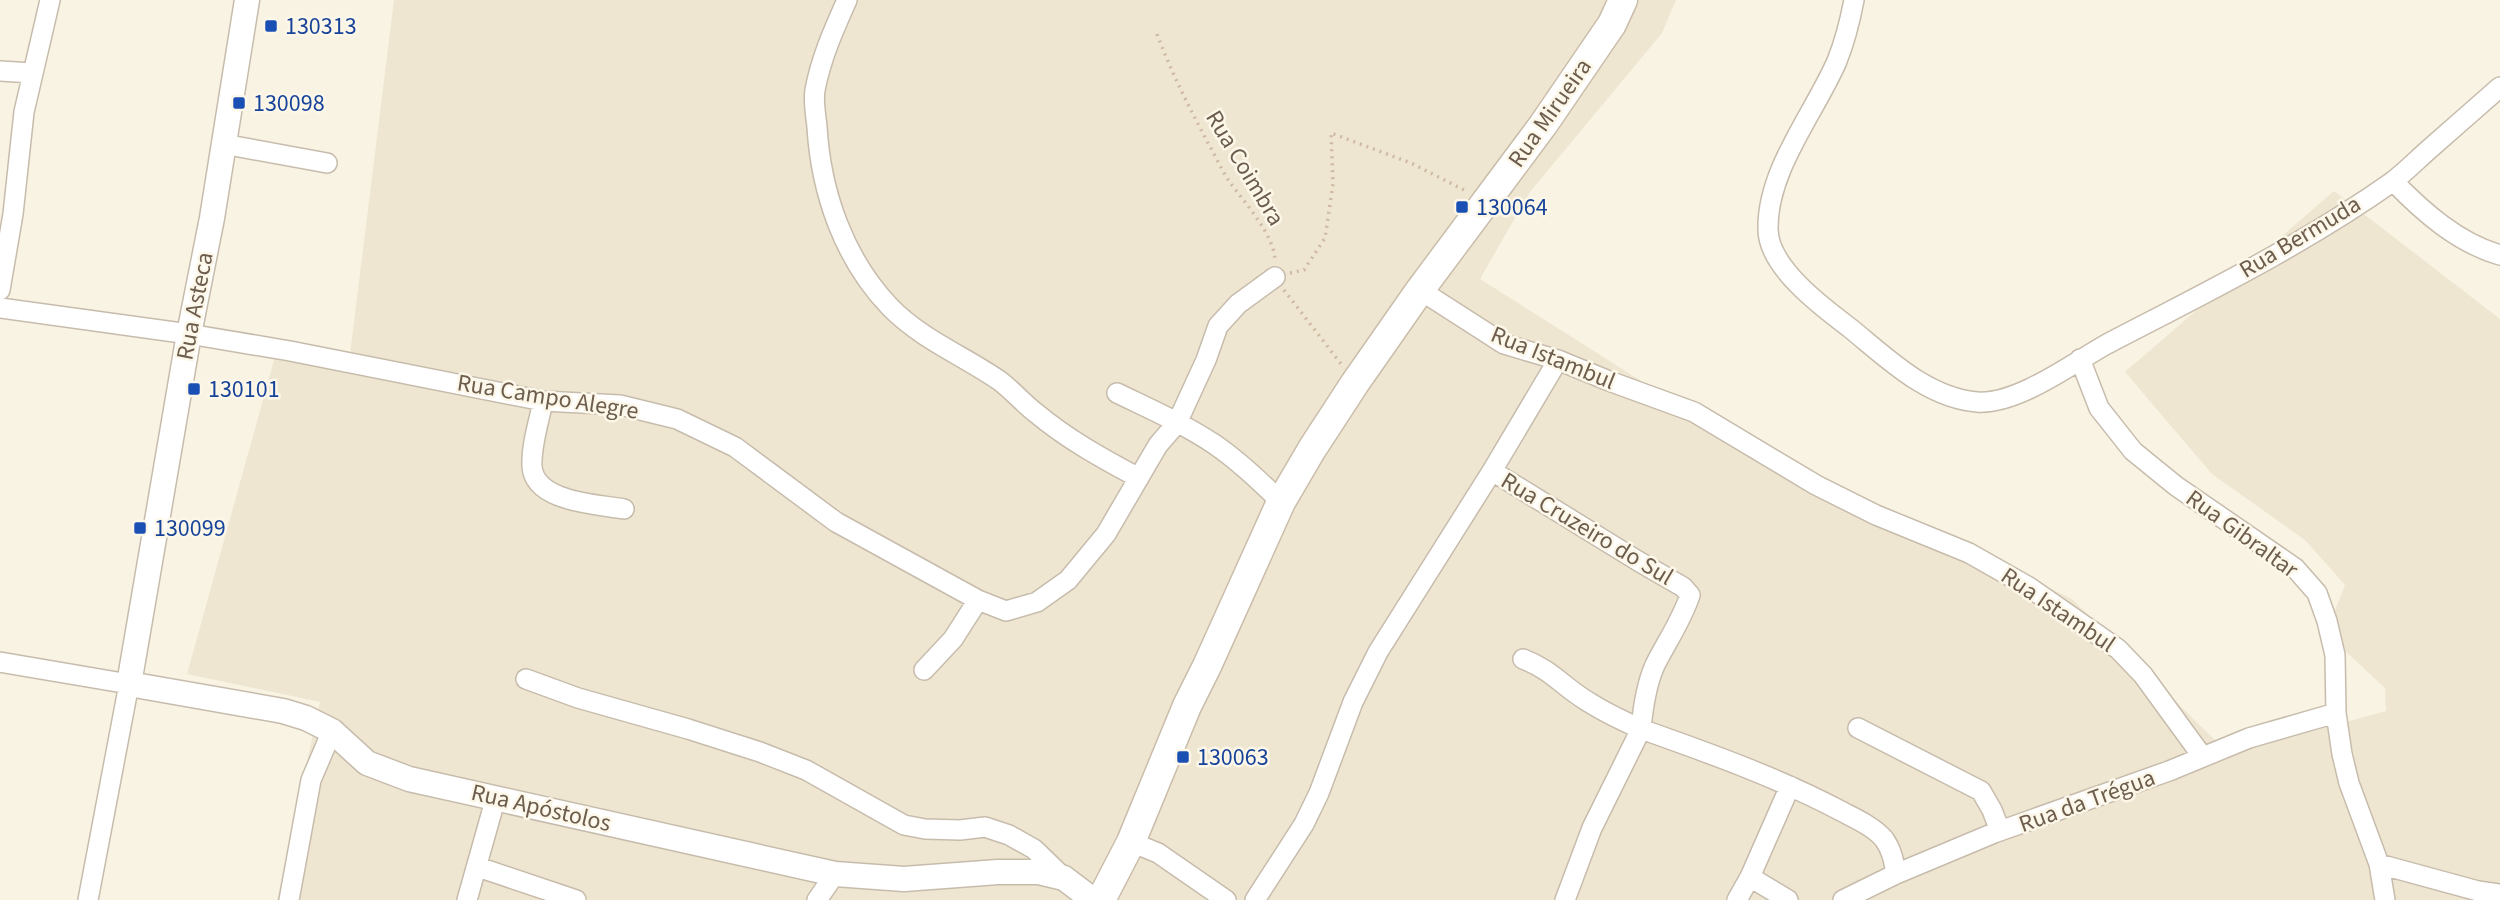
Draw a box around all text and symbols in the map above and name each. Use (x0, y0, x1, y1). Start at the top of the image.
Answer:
place label: 130313 (285, 9, 357, 44)
marker: 130313 (263, 18, 279, 34)
street label: Rua Mirueira (1500, 51, 1600, 175)
place label: 130098 (253, 86, 325, 121)
marker: 130098 (231, 95, 247, 111)
street label: Rua Coimbra (1197, 104, 1293, 232)
street label: Rua Bermuda (2233, 187, 2367, 287)
place label: 130064 (1476, 190, 1548, 225)
marker: 130064 (1454, 199, 1470, 215)
street label: Rua Asteca (167, 249, 223, 363)
street label: Rua Istambul (1485, 317, 1621, 399)
street label: Rua Campo Alegre (455, 365, 641, 429)
place label: 130101 (208, 372, 280, 407)
marker: 130101 (186, 381, 202, 397)
street label: Rua Cruzeiro do Sul (1494, 464, 1680, 594)
street label: Rua Gibraltar (2178, 481, 2306, 587)
place label: 130099 (154, 511, 226, 546)
marker: 130099 (132, 520, 148, 536)
street label: Rua Istambul (1994, 559, 2122, 661)
place label: 130063 (1197, 740, 1269, 775)
marker: 130063 (1175, 749, 1191, 765)
street label: Rua da Trégua (2014, 760, 2160, 842)
street label: Rua Apóstolos (468, 775, 614, 841)

